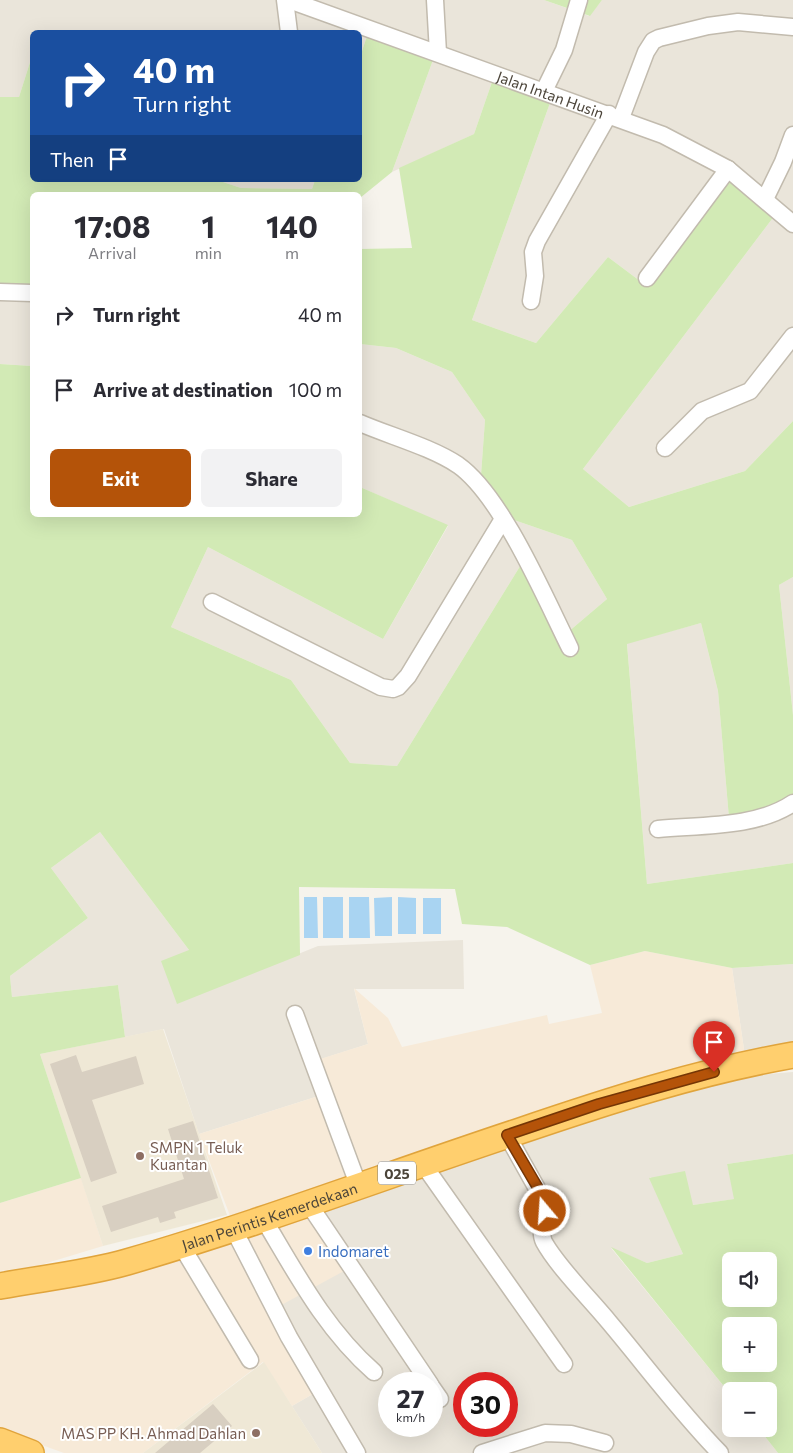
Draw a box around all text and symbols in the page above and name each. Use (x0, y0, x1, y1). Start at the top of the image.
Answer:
text: 40 m (133, 47, 215, 90)
icon: right (50, 50, 115, 115)
street label: Jalan Intan Husin (494, 67, 607, 122)
text: Turn right (133, 90, 231, 117)
icon: arrive (104, 145, 132, 173)
text: Then (50, 148, 94, 171)
text: 17:08 (74, 207, 151, 244)
text: 1 (201, 207, 215, 244)
text: 140 (266, 207, 318, 244)
text: Arrival (88, 243, 137, 262)
text: min (195, 243, 222, 262)
text: m (285, 243, 299, 262)
icon: right (50, 301, 78, 329)
text: Turn right (93, 303, 180, 326)
text: 40 m (298, 303, 342, 326)
icon: arrive (50, 376, 78, 404)
text: Arrive at destination (93, 378, 273, 401)
text: 100 m (289, 378, 342, 401)
button: Exit (50, 449, 191, 507)
button: Share (201, 449, 342, 507)
pin (693, 1021, 735, 1072)
icon: arrive (700, 1028, 728, 1056)
place label: SMPN 1 Teluk Kuantan (150, 1138, 243, 1173)
marker: SMPN 1 Teluk Kuantan (134, 1150, 146, 1162)
road number: 025 (378, 1162, 416, 1184)
street label: Jalan Perintis Kemerdekaan (180, 1178, 360, 1254)
position arrow (518, 1184, 570, 1236)
place label: Indomaret (318, 1242, 389, 1260)
marker: Indomaret (302, 1245, 314, 1257)
map controls (722, 1252, 777, 1437)
button: sound (722, 1252, 777, 1307)
button: + (722, 1317, 777, 1372)
speed limit sign: 30 (453, 1372, 518, 1437)
button: − (722, 1382, 777, 1437)
text: 27 (397, 1383, 424, 1413)
text: km/h (396, 1410, 425, 1424)
place label: MAS PP KH. Ahmad Dahlan (61, 1424, 246, 1442)
marker: MAS PP KH. Ahmad Dahlan (250, 1427, 262, 1439)

